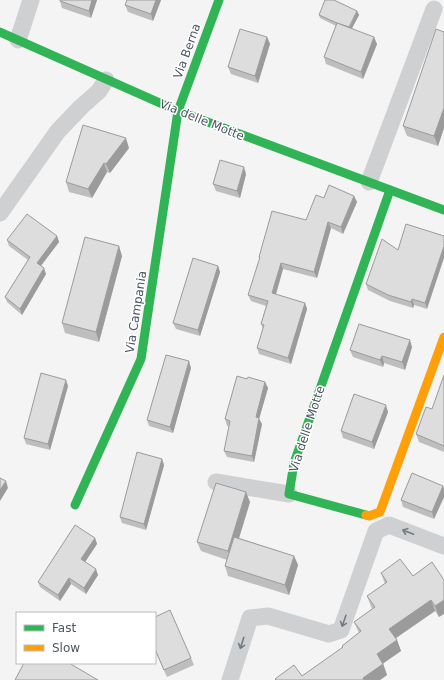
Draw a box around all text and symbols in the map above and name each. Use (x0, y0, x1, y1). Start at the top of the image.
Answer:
street label: Via Berna (171, 21, 203, 81)
street label: Via delle Motte (158, 97, 246, 143)
street label: Via Campania (123, 270, 149, 354)
street label: Via delle Motte (286, 384, 328, 474)
one-way arrow (402, 528, 414, 536)
legend (16, 612, 156, 664)
one-way arrow (340, 614, 347, 627)
text: Fast (52, 621, 76, 635)
one-way arrow (238, 636, 245, 649)
text: Slow (52, 641, 80, 655)

